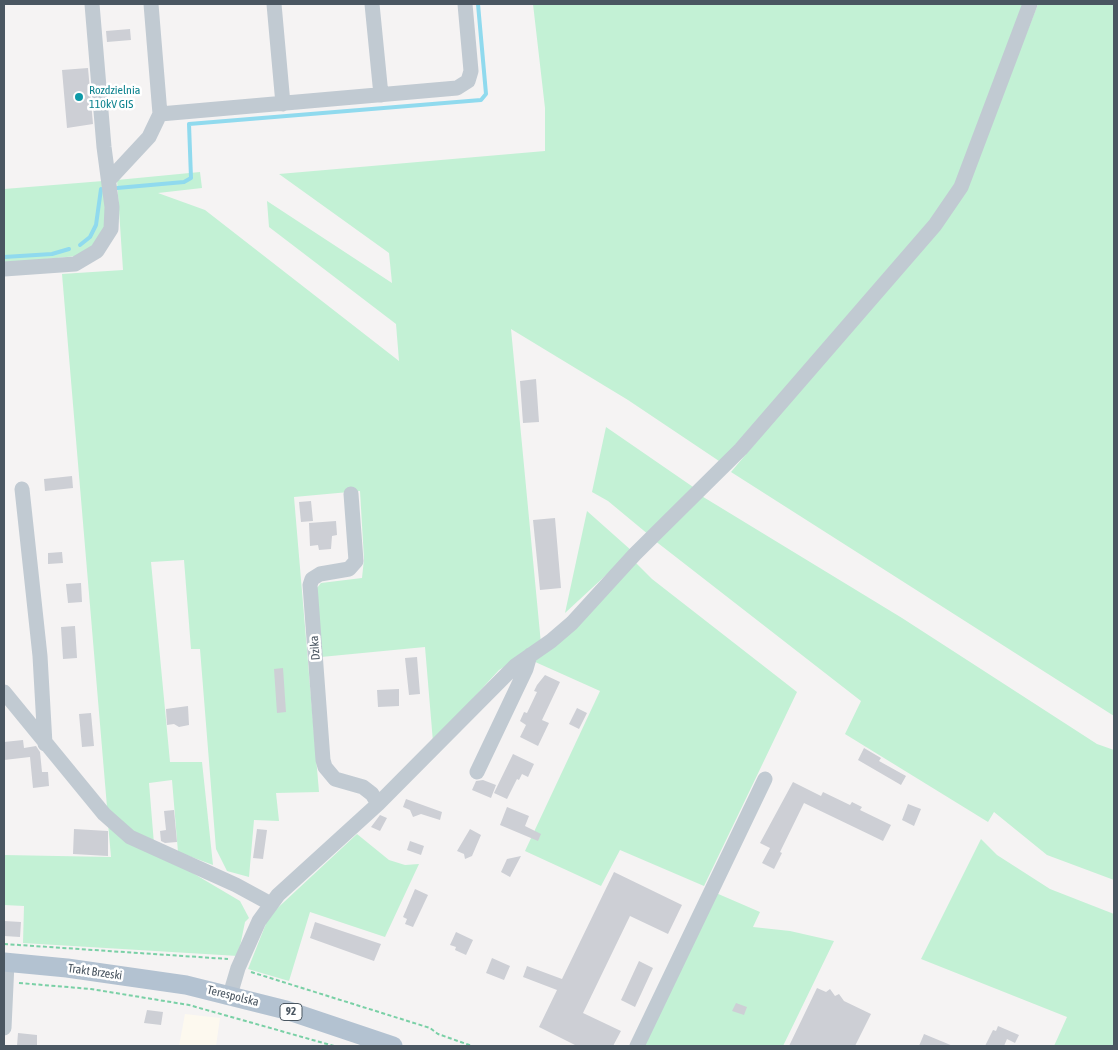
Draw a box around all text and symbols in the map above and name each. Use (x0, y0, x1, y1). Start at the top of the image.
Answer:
place label: Rozdzielnia 110kV GIS (89, 83, 140, 111)
marker: Rozdzielnia 110kV GIS (73, 91, 85, 103)
street label: Dzika (307, 635, 323, 661)
street label: Trakt Brzeski (67, 961, 123, 983)
street label: Terespolska (206, 983, 260, 1009)
road number: 92 (280, 1004, 302, 1020)

